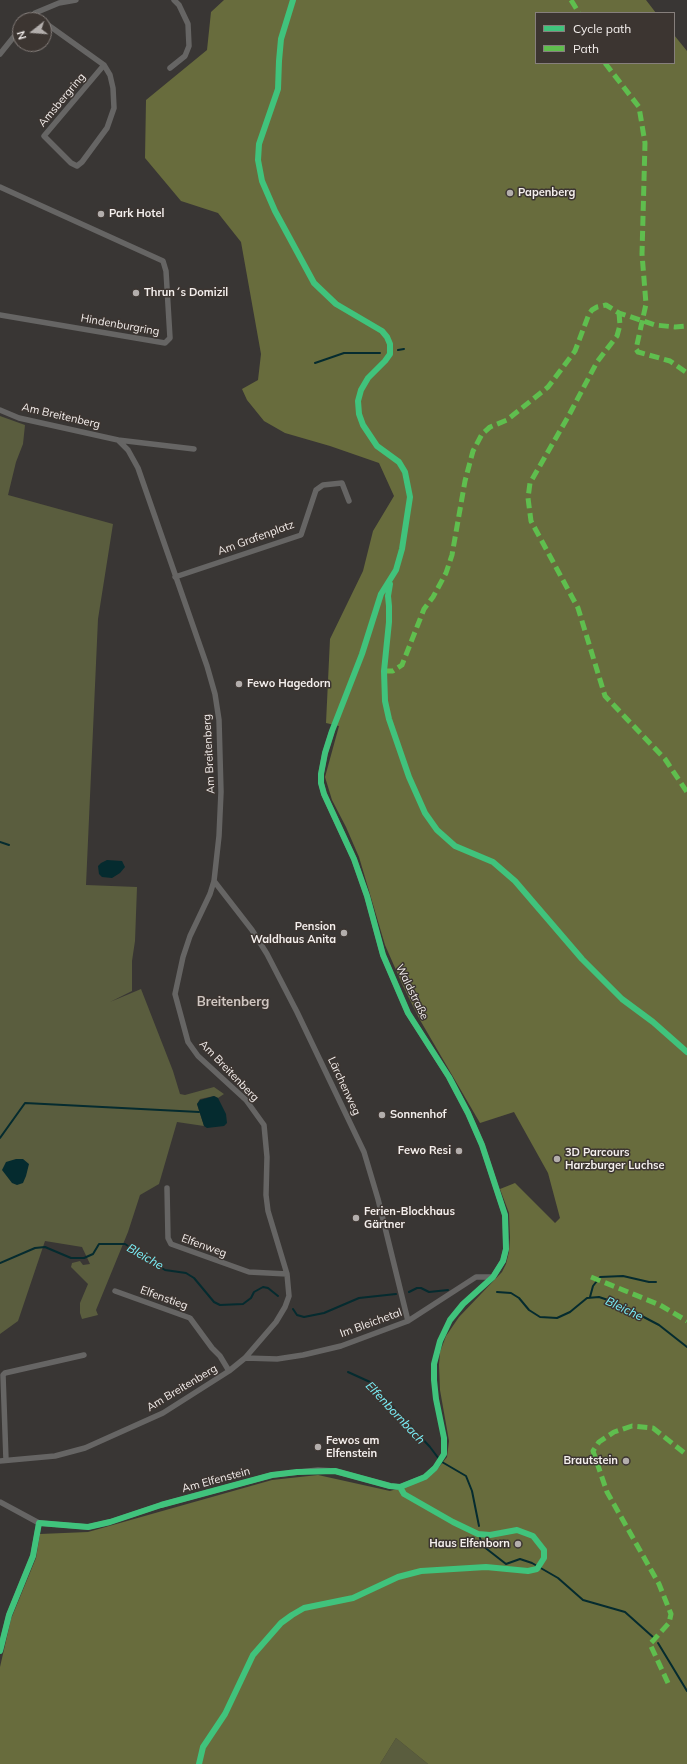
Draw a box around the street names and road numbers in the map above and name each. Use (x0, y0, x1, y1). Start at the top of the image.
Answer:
street label: Amsbergring (36, 70, 88, 130)
street label: Hindenburgring (80, 312, 160, 338)
street label: Am Breitenberg (21, 401, 101, 431)
street label: Am Grafenplatz (216, 518, 296, 558)
street label: Am Breitenberg (200, 714, 218, 794)
street label: Waldstraße (393, 962, 431, 1022)
street label: Am Breitenberg (196, 1038, 262, 1104)
street label: Lärchenweg (325, 1055, 363, 1117)
street label: Elfenweg (180, 1232, 228, 1260)
street label: Elfenstieg (138, 1283, 190, 1313)
street label: Im Bleichetal (338, 1306, 404, 1340)
street label: Am Breitenberg (144, 1362, 220, 1414)
street label: Am Elfenstein (181, 1465, 251, 1495)

